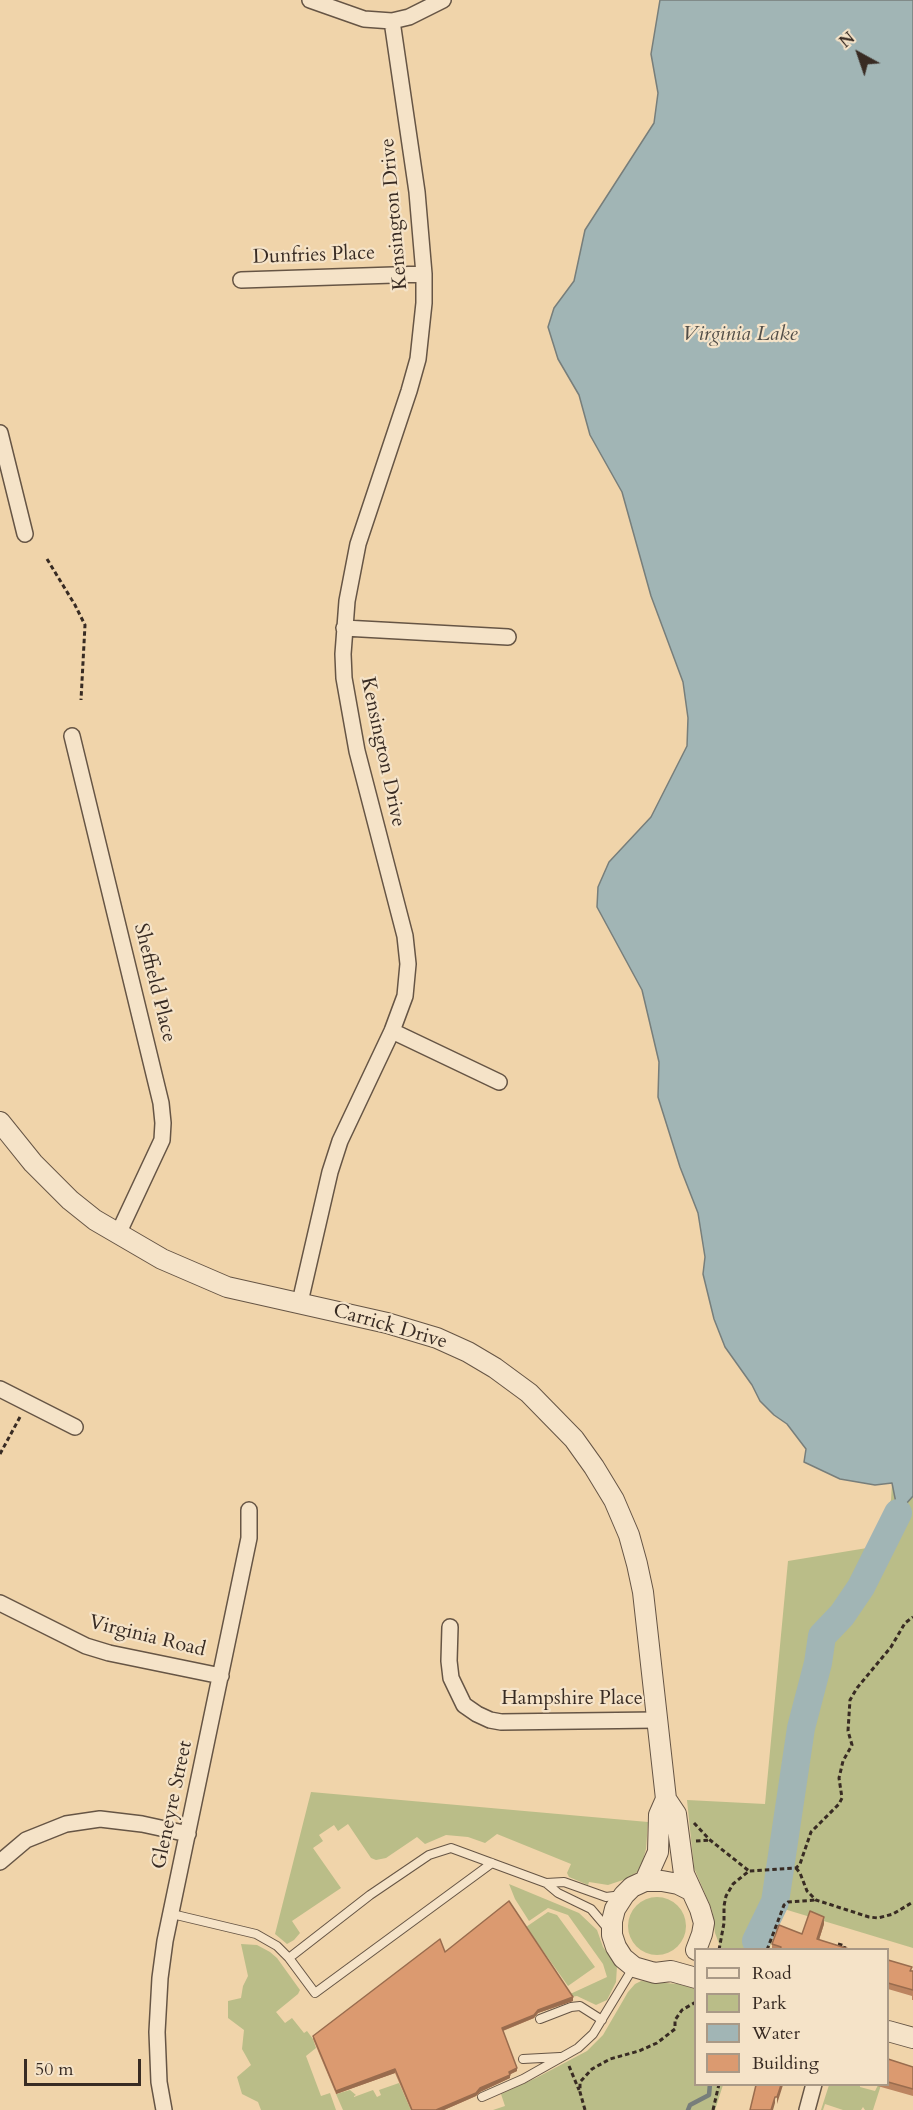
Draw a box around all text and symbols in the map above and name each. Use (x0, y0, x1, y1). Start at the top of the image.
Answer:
north arrow (829, 24, 889, 84)
text: N (835, 27, 860, 53)
street label: Kensington Drive (376, 137, 414, 291)
street label: Dunfries Place (252, 242, 376, 270)
water label: Virginia Lake (682, 322, 798, 348)
street label: Kensington Drive (354, 675, 410, 829)
street label: Sheffield Place (128, 921, 180, 1045)
street label: Carrick Drive (330, 1299, 450, 1355)
street label: Virginia Road (86, 1611, 208, 1663)
street label: Hampshire Place (501, 1687, 643, 1711)
street label: Gleneyre Street (148, 1738, 198, 1872)
legend (694, 1948, 889, 2086)
text: Road (752, 1961, 792, 1986)
text: Park (752, 1991, 787, 2016)
text: Water (752, 2021, 800, 2046)
scale bar (27, 2047, 144, 2085)
text: Building (752, 2051, 819, 2076)
text: 50 m (35, 2057, 74, 2082)

